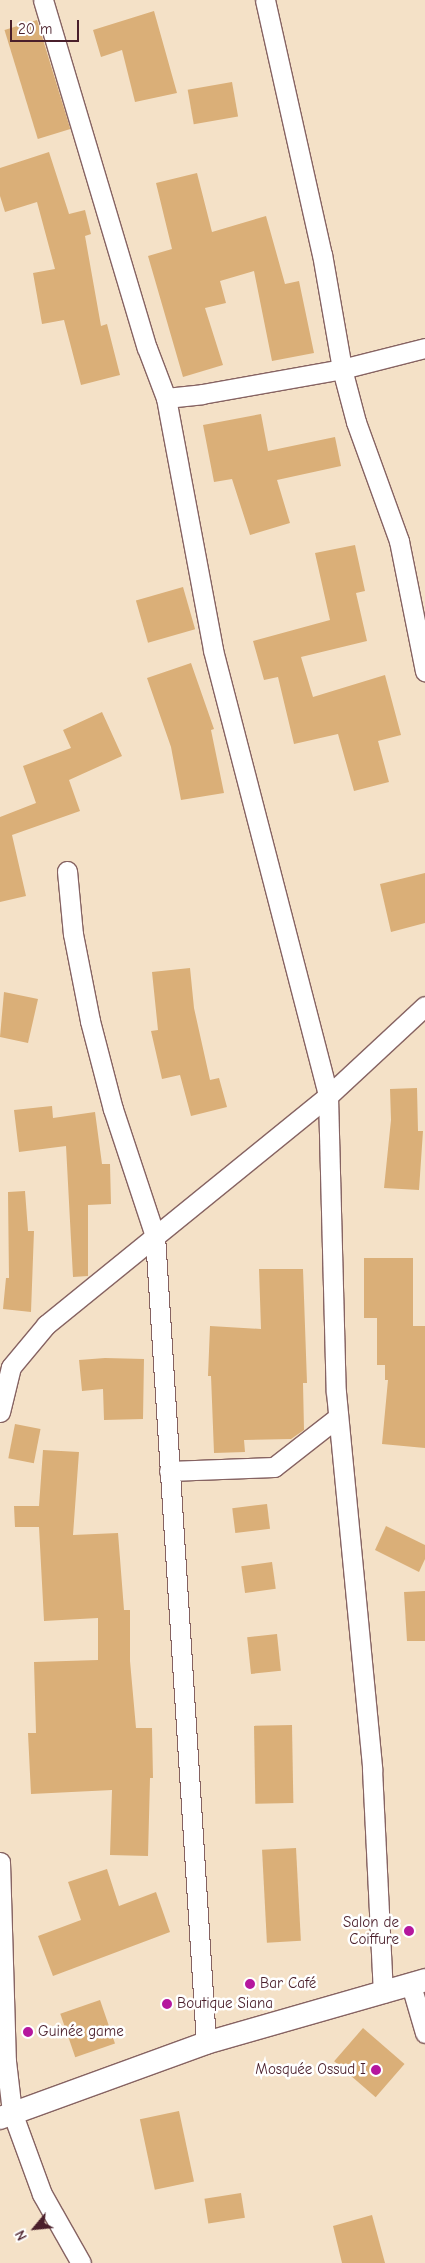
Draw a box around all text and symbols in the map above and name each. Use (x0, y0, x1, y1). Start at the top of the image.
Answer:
scale bar (12, 10, 81, 42)
text: 20 m (18, 20, 52, 38)
place label: Salon de Coiffure (343, 1913, 399, 1948)
marker: Salon de Coiffure (403, 1925, 415, 1937)
place label: Bar Café (260, 1975, 316, 1993)
marker: Bar Café (244, 1978, 256, 1990)
place label: Boutique Siana (177, 1995, 273, 2013)
marker: Boutique Siana (161, 1998, 173, 2010)
place label: Guinée game (38, 2023, 124, 2041)
marker: Guinée game (22, 2026, 34, 2038)
place label: Mosquée Ossud I (255, 2061, 366, 2079)
marker: Mosquée Ossud I (370, 2064, 382, 2076)
north arrow (10, 2203, 60, 2253)
text: N (12, 2227, 31, 2243)

